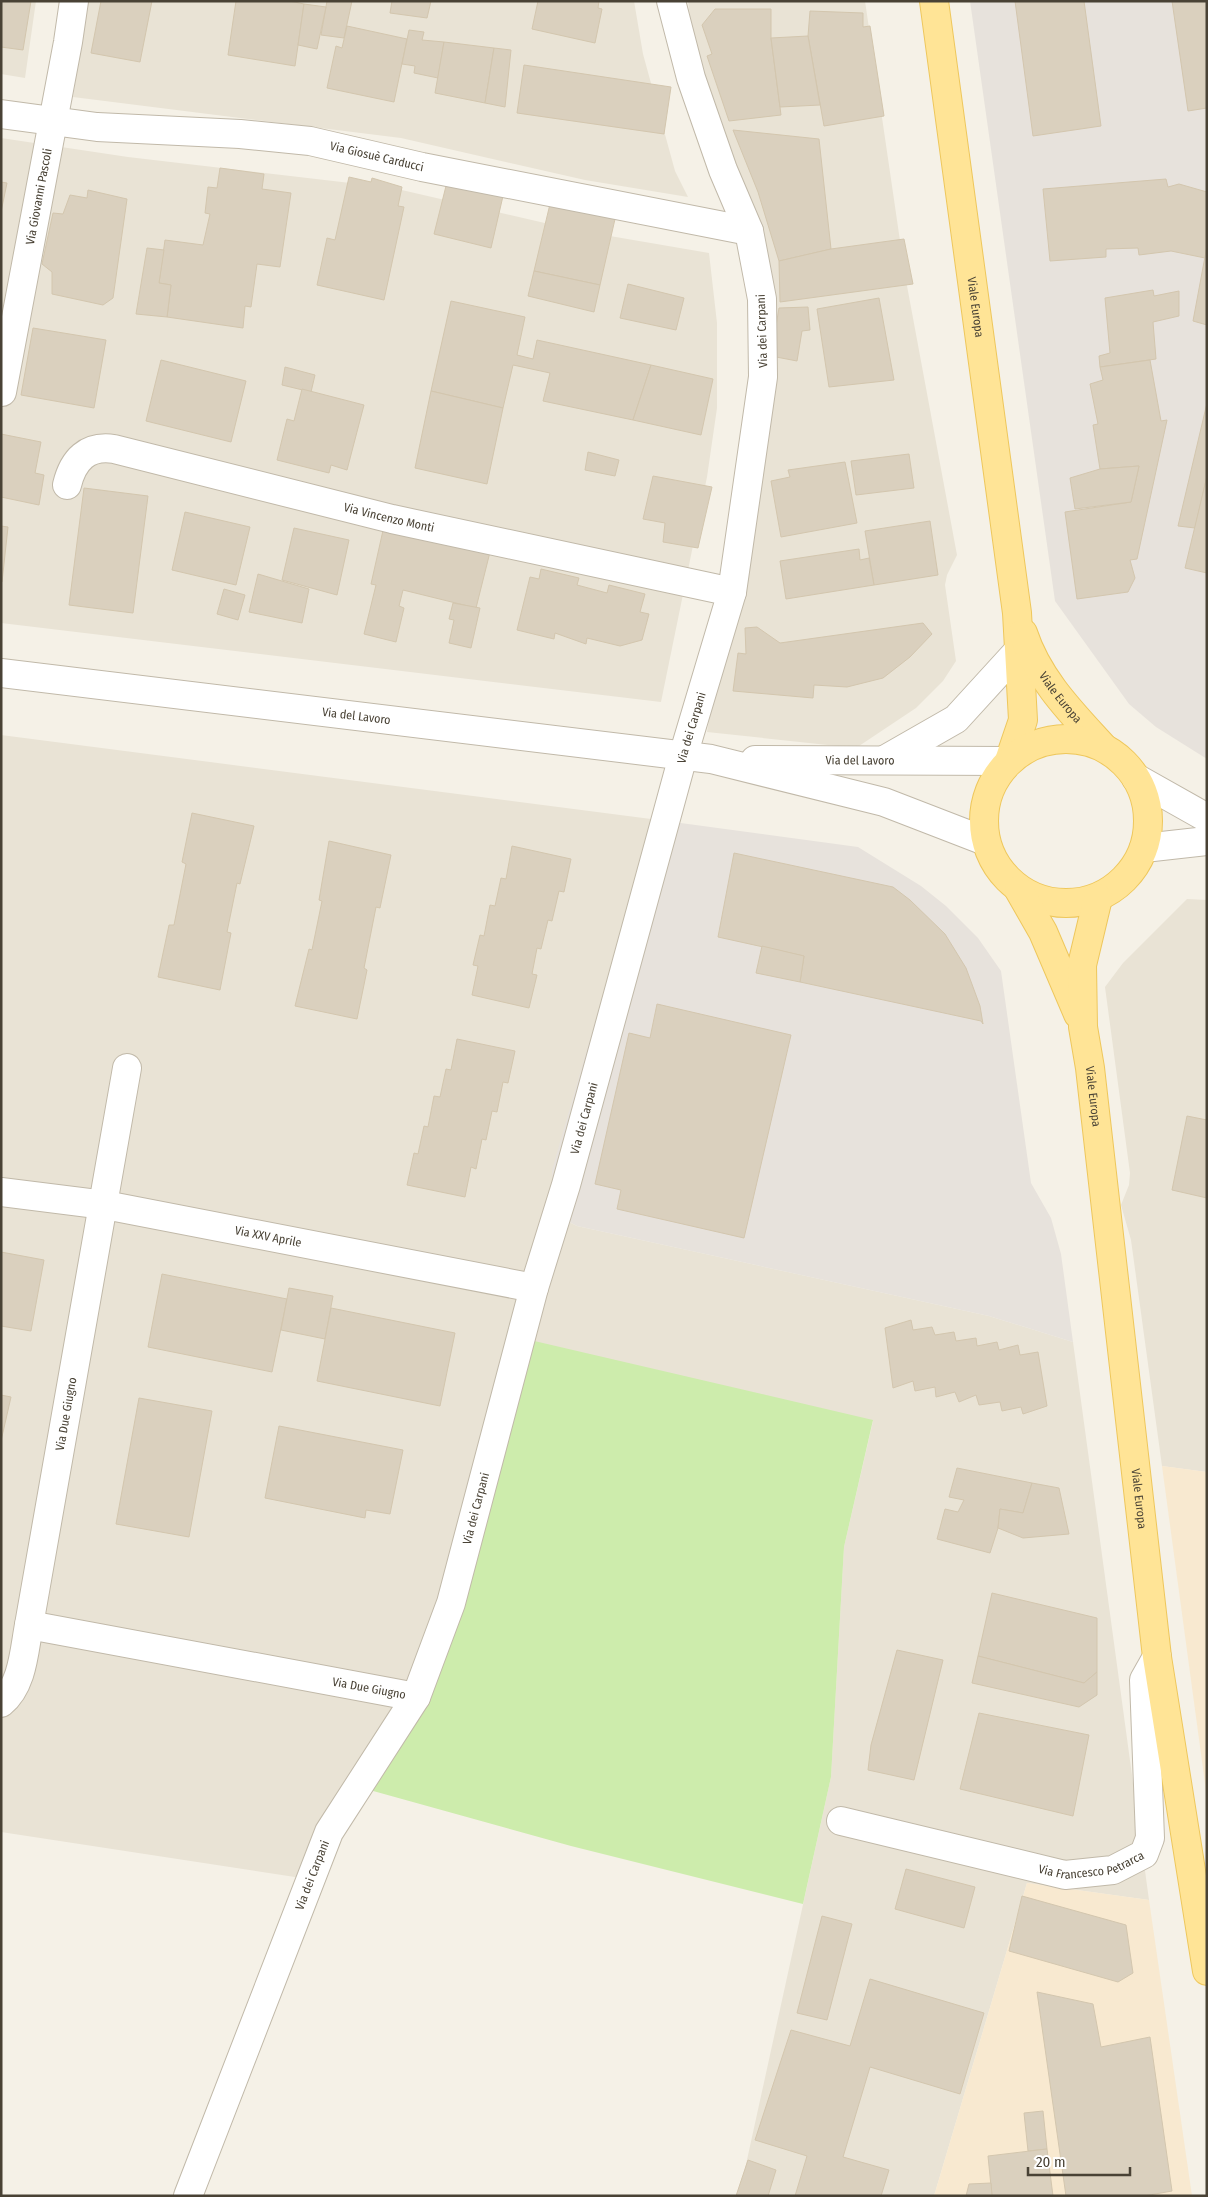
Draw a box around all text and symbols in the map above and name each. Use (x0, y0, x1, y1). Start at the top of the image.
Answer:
street label: Via Giosuè Carducci (329, 139, 425, 174)
street label: Via Giovanni Pascoli (23, 147, 55, 246)
street label: Viale Europa (965, 276, 987, 338)
street label: Via dei Carpani (754, 294, 770, 368)
street label: Via Vincenzo Monti (342, 500, 436, 535)
street label: Viale Europa (1036, 669, 1085, 726)
street label: Via dei Carpani (674, 690, 709, 765)
street label: Via del Lavoro (321, 705, 391, 727)
street label: Via del Lavoro (825, 753, 895, 768)
street label: Viale Europa (1083, 1065, 1104, 1127)
street label: Via dei Carpani (568, 1081, 601, 1156)
street label: Via XXV Aprile (234, 1223, 303, 1250)
street label: Via Due Giugno (53, 1376, 79, 1452)
street label: Viale Europa (1129, 1468, 1149, 1530)
street label: Via dei Carpani (460, 1471, 492, 1546)
street label: Via Due Giugno (331, 1675, 407, 1702)
street label: Via dei Carpani (292, 1838, 332, 1912)
street label: Via Francesco Petrarca (1037, 1848, 1146, 1882)
scale bar (1028, 2144, 1130, 2176)
text: 20 m (1036, 2153, 1066, 2171)

